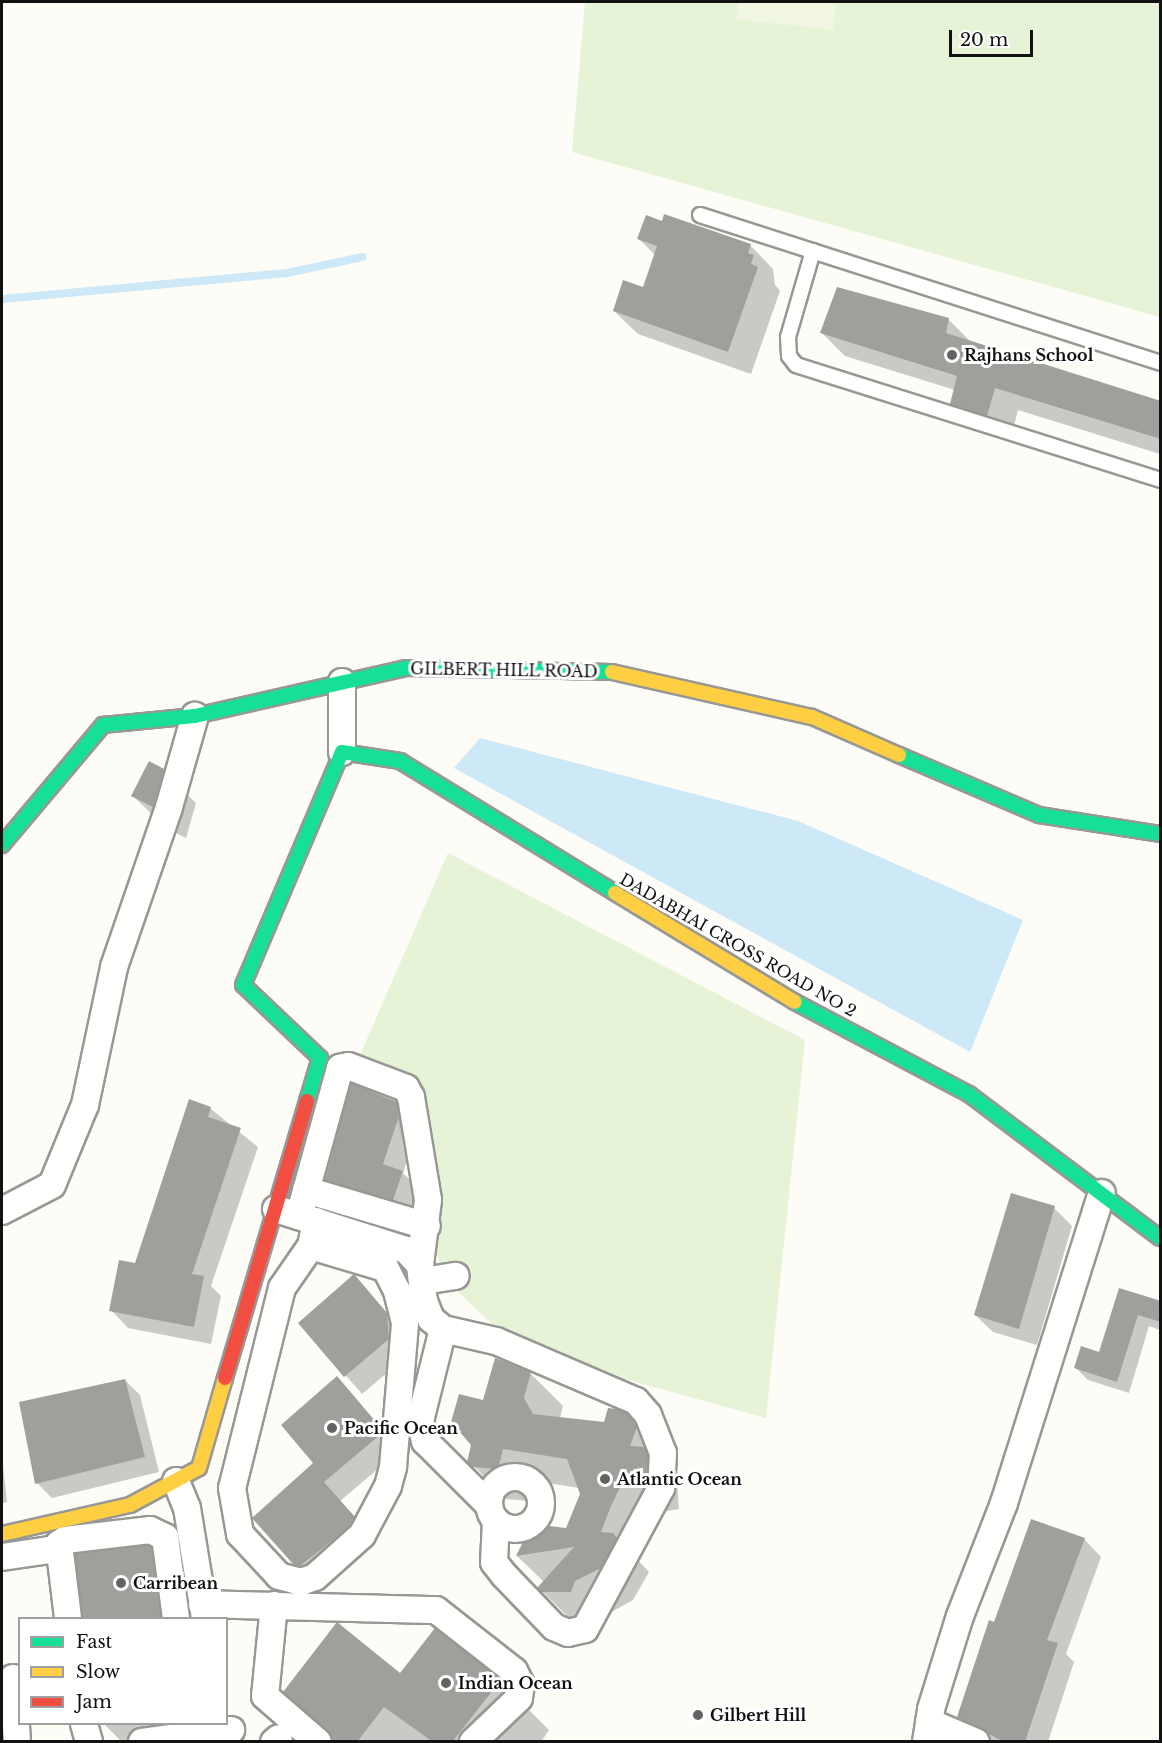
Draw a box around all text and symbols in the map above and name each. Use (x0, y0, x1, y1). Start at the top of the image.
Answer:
scale bar (952, 18, 1036, 56)
text: 20 m (960, 29, 1008, 51)
place label: Rajhans School (964, 345, 1093, 365)
marker: Rajhans School (945, 348, 959, 362)
street label: GILBERT HILL ROAD (410, 659, 598, 681)
street label: DADABHAI CROSS ROAD NO 2 (616, 869, 860, 1021)
place label: Pacific Ocean (344, 1418, 458, 1438)
marker: Pacific Ocean (325, 1421, 339, 1435)
place label: Atlantic Ocean (617, 1469, 742, 1489)
marker: Atlantic Ocean (598, 1472, 612, 1486)
place label: Carribean (133, 1573, 218, 1593)
marker: Carribean (114, 1576, 128, 1590)
legend (18, 1617, 228, 1725)
text: Fast (76, 1631, 112, 1653)
text: Slow (76, 1661, 120, 1683)
place label: Indian Ocean (458, 1673, 573, 1693)
marker: Indian Ocean (439, 1676, 453, 1690)
text: Jam (76, 1691, 112, 1713)
place label: Gilbert Hill (710, 1705, 806, 1725)
marker: Gilbert Hill (691, 1708, 705, 1722)

